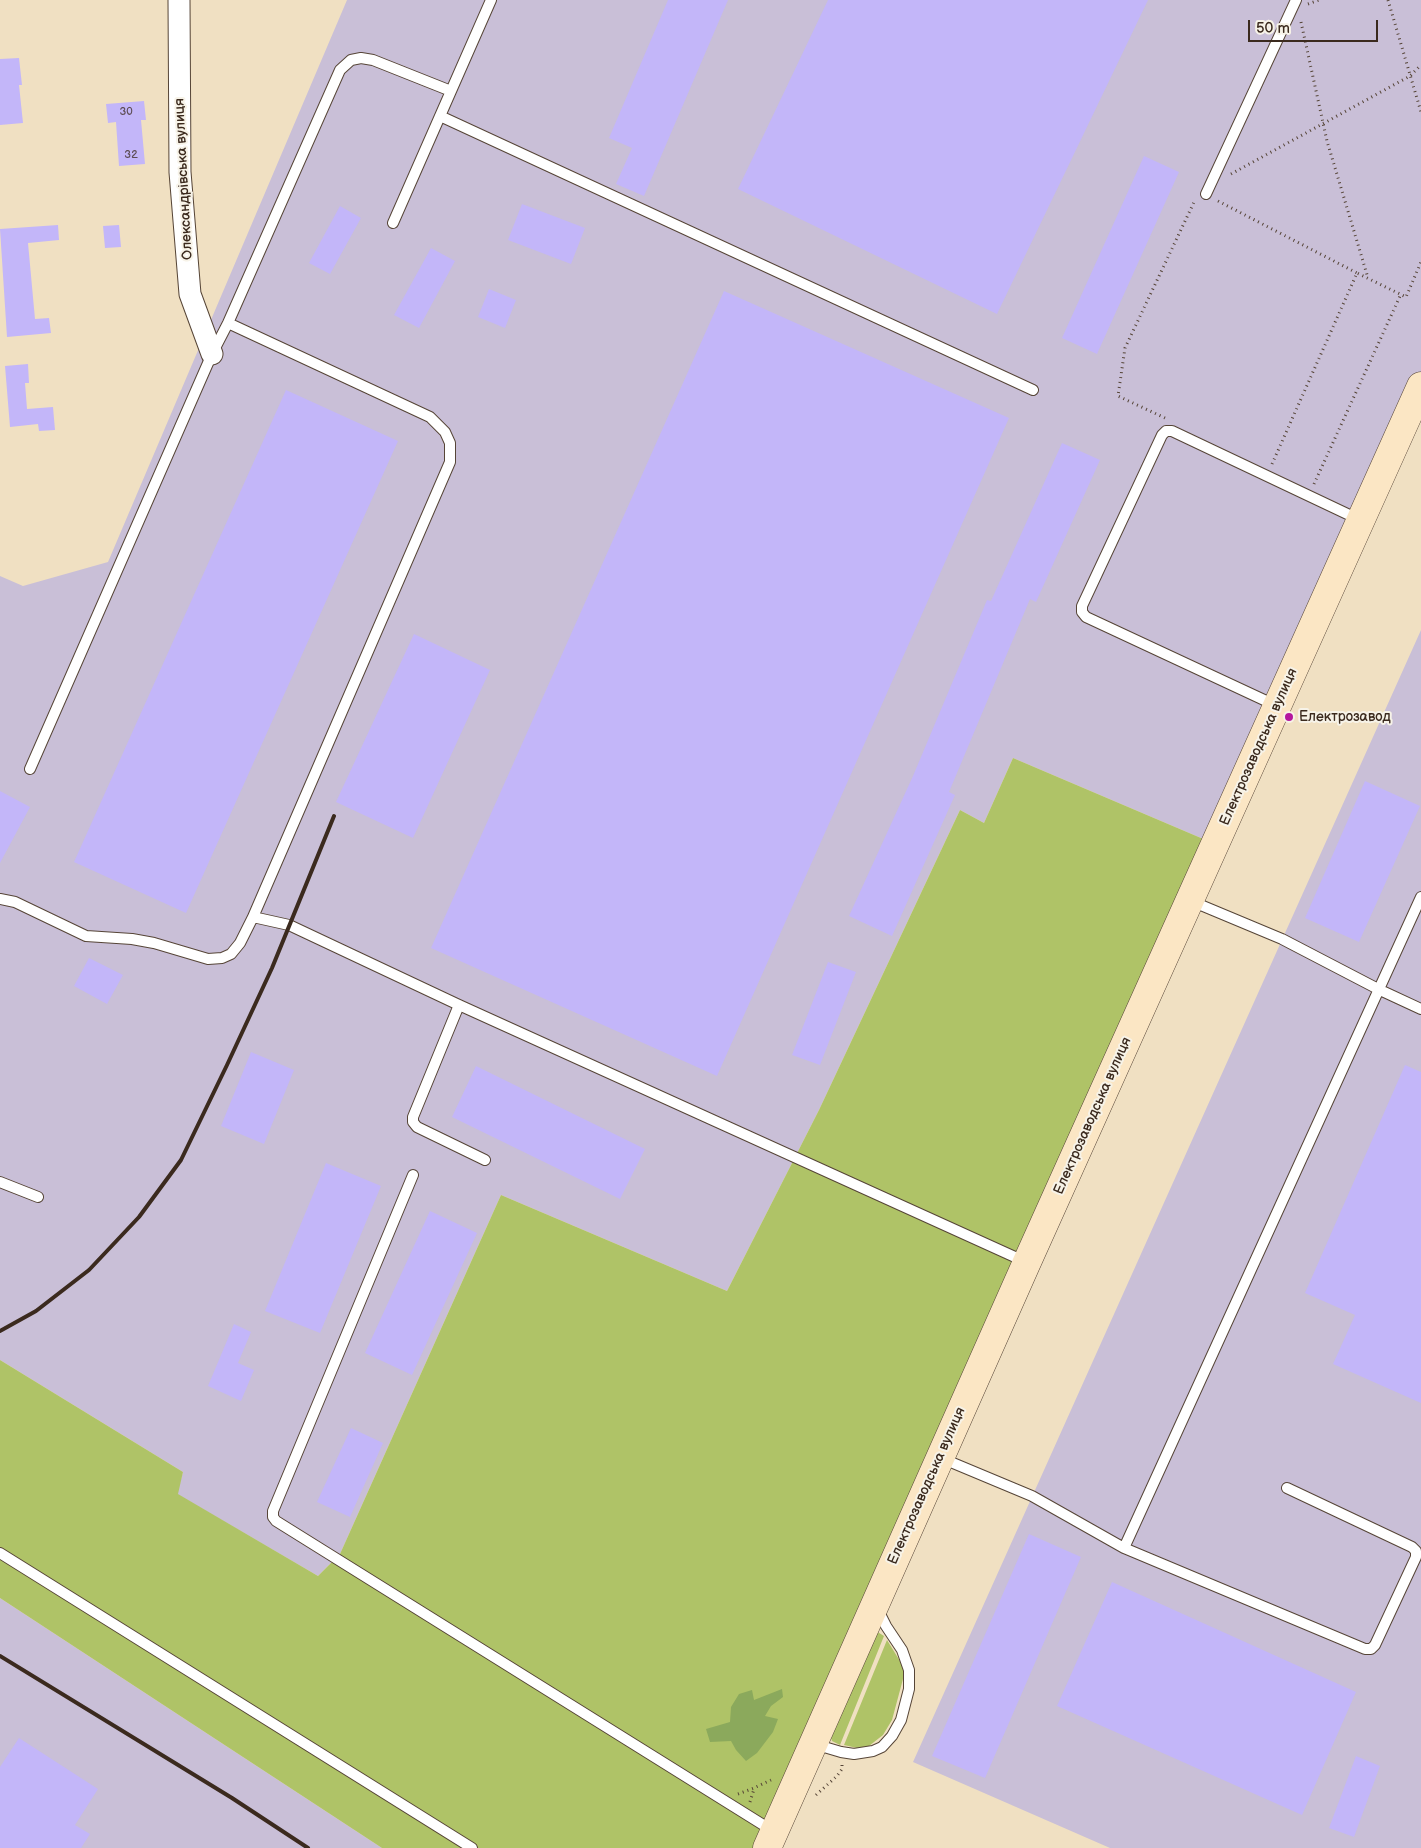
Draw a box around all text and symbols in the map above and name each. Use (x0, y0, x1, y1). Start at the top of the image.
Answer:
scale bar (1251, 10, 1381, 42)
text: 50 m (1256, 19, 1290, 38)
street label: Олександрівська вулиця (171, 98, 197, 260)
house number: 30 (119, 105, 133, 119)
house number: 32 (124, 148, 138, 162)
street label: Електрозаводська вулиця (1217, 666, 1301, 828)
place label: Електрозавод (1299, 709, 1391, 725)
marker: Електрозавод (1283, 711, 1295, 723)
street label: Електрозаводська вулиця (1051, 1035, 1135, 1197)
street label: Електрозаводська вулиця (885, 1405, 969, 1567)

